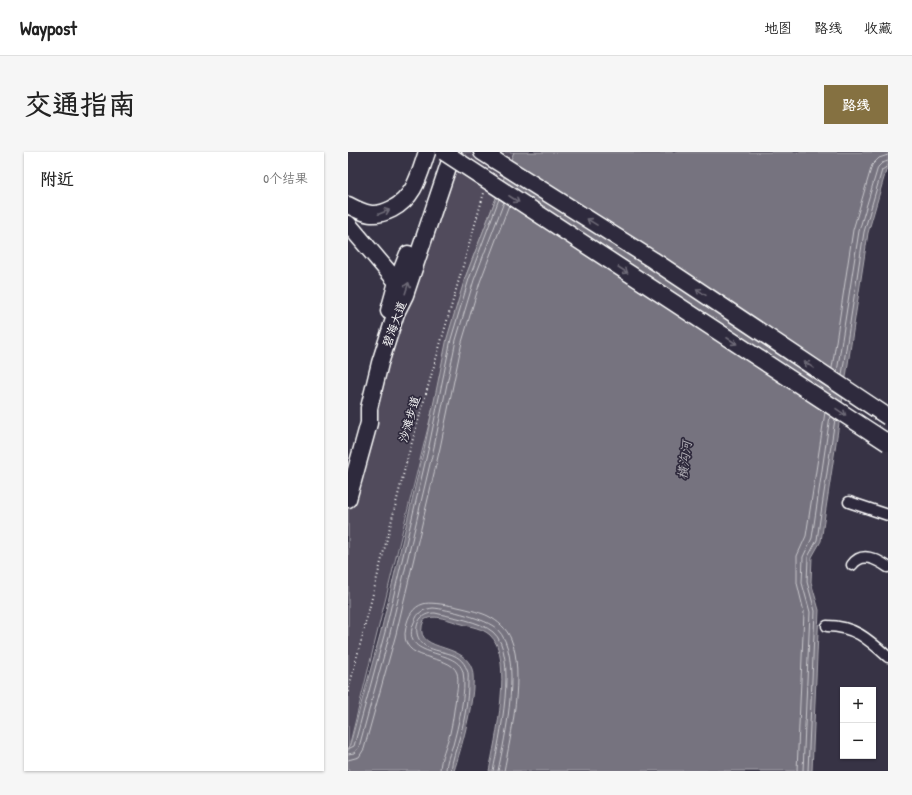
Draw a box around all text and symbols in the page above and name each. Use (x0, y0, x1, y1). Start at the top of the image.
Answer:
text: Waypost (20, 15, 77, 41)
text: 地图 (764, 18, 792, 37)
text: 路线 (814, 18, 842, 37)
text: 收藏 (864, 18, 892, 37)
text: 交通指南 (24, 85, 136, 123)
button: 路线 (824, 85, 888, 124)
text: 附近 (40, 167, 74, 190)
text: 0个结果 (263, 169, 308, 187)
one-way arrow (508, 195, 519, 203)
one-way arrow (378, 207, 390, 215)
one-way arrow (586, 217, 598, 225)
one-way arrow (617, 266, 628, 274)
one-way arrow (404, 281, 411, 294)
one-way arrow (696, 288, 707, 296)
street label: 碧海大道 (378, 299, 410, 349)
one-way arrow (726, 336, 737, 345)
one-way arrow (803, 360, 815, 368)
street label: 沙滩步道 (394, 394, 424, 444)
one-way arrow (835, 407, 846, 416)
water label: 横沟河 (673, 438, 696, 480)
map controls (840, 687, 876, 759)
button: + (840, 687, 876, 723)
button: − (840, 723, 876, 759)

